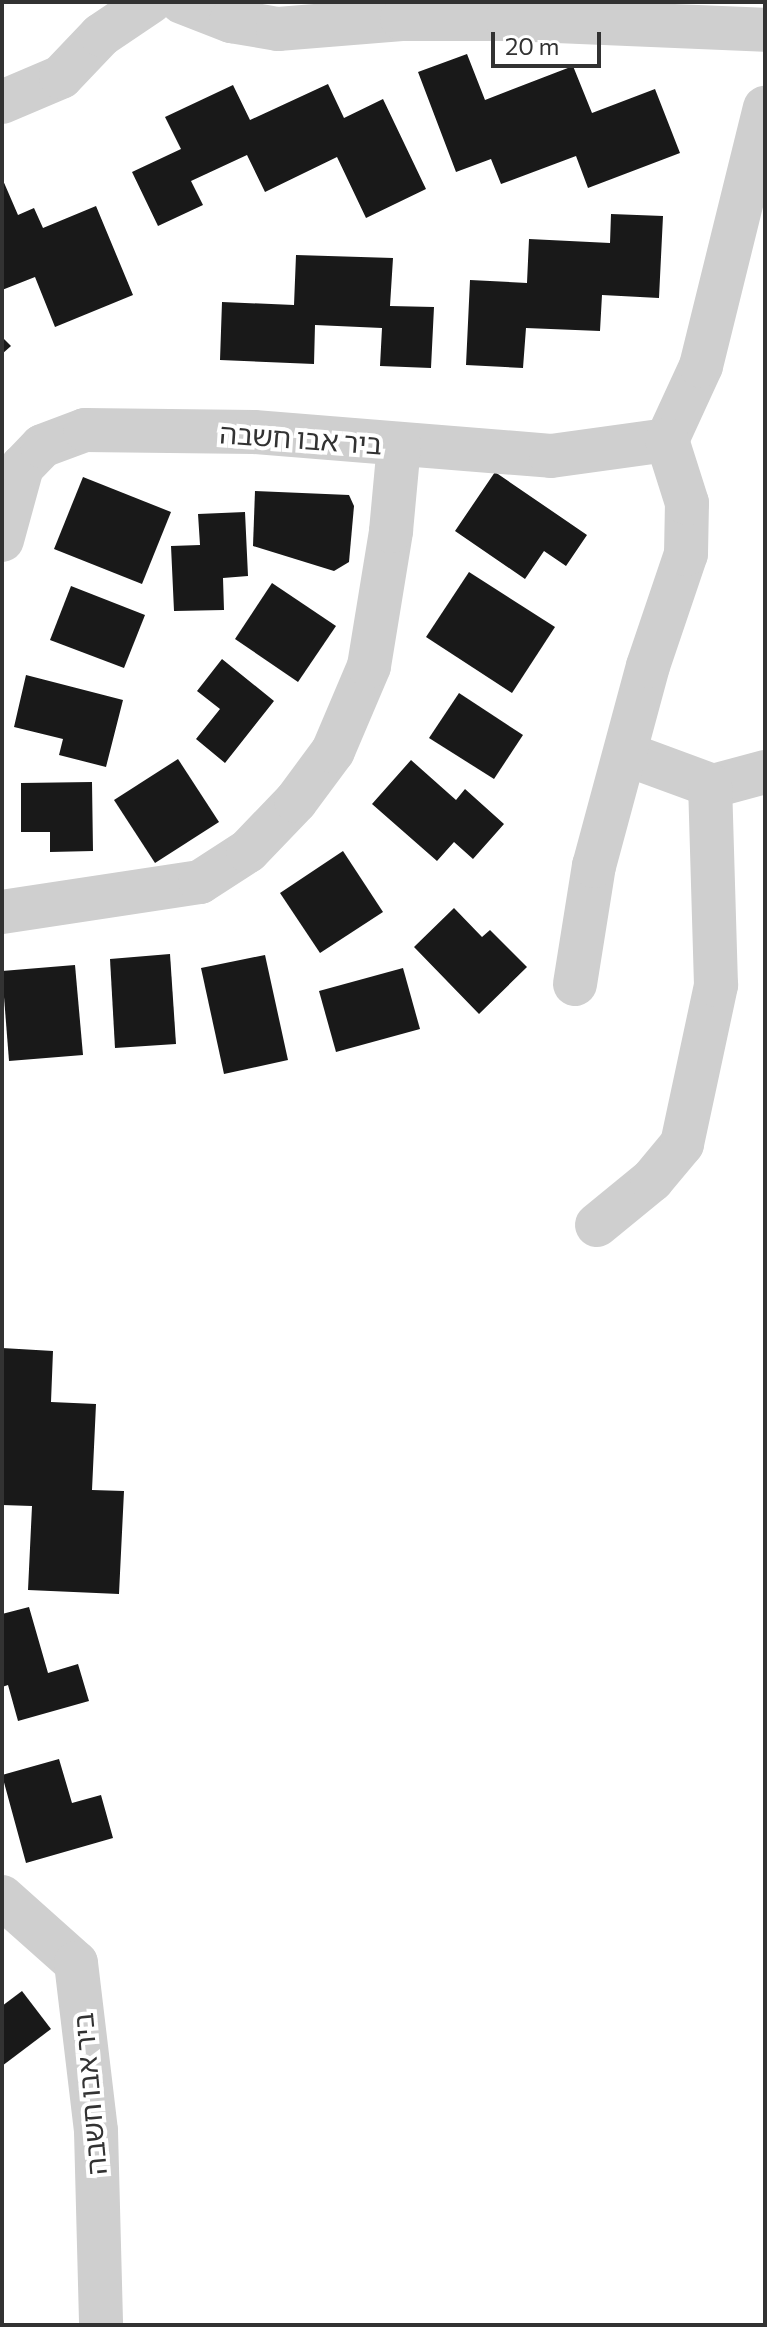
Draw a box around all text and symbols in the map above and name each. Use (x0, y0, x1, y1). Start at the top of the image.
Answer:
scale bar (495, 16, 605, 66)
text: 20 m (505, 31, 559, 60)
street label: ביר אבו חשבה (218, 416, 384, 460)
street label: ביר אבו חשבה (65, 2011, 113, 2177)

